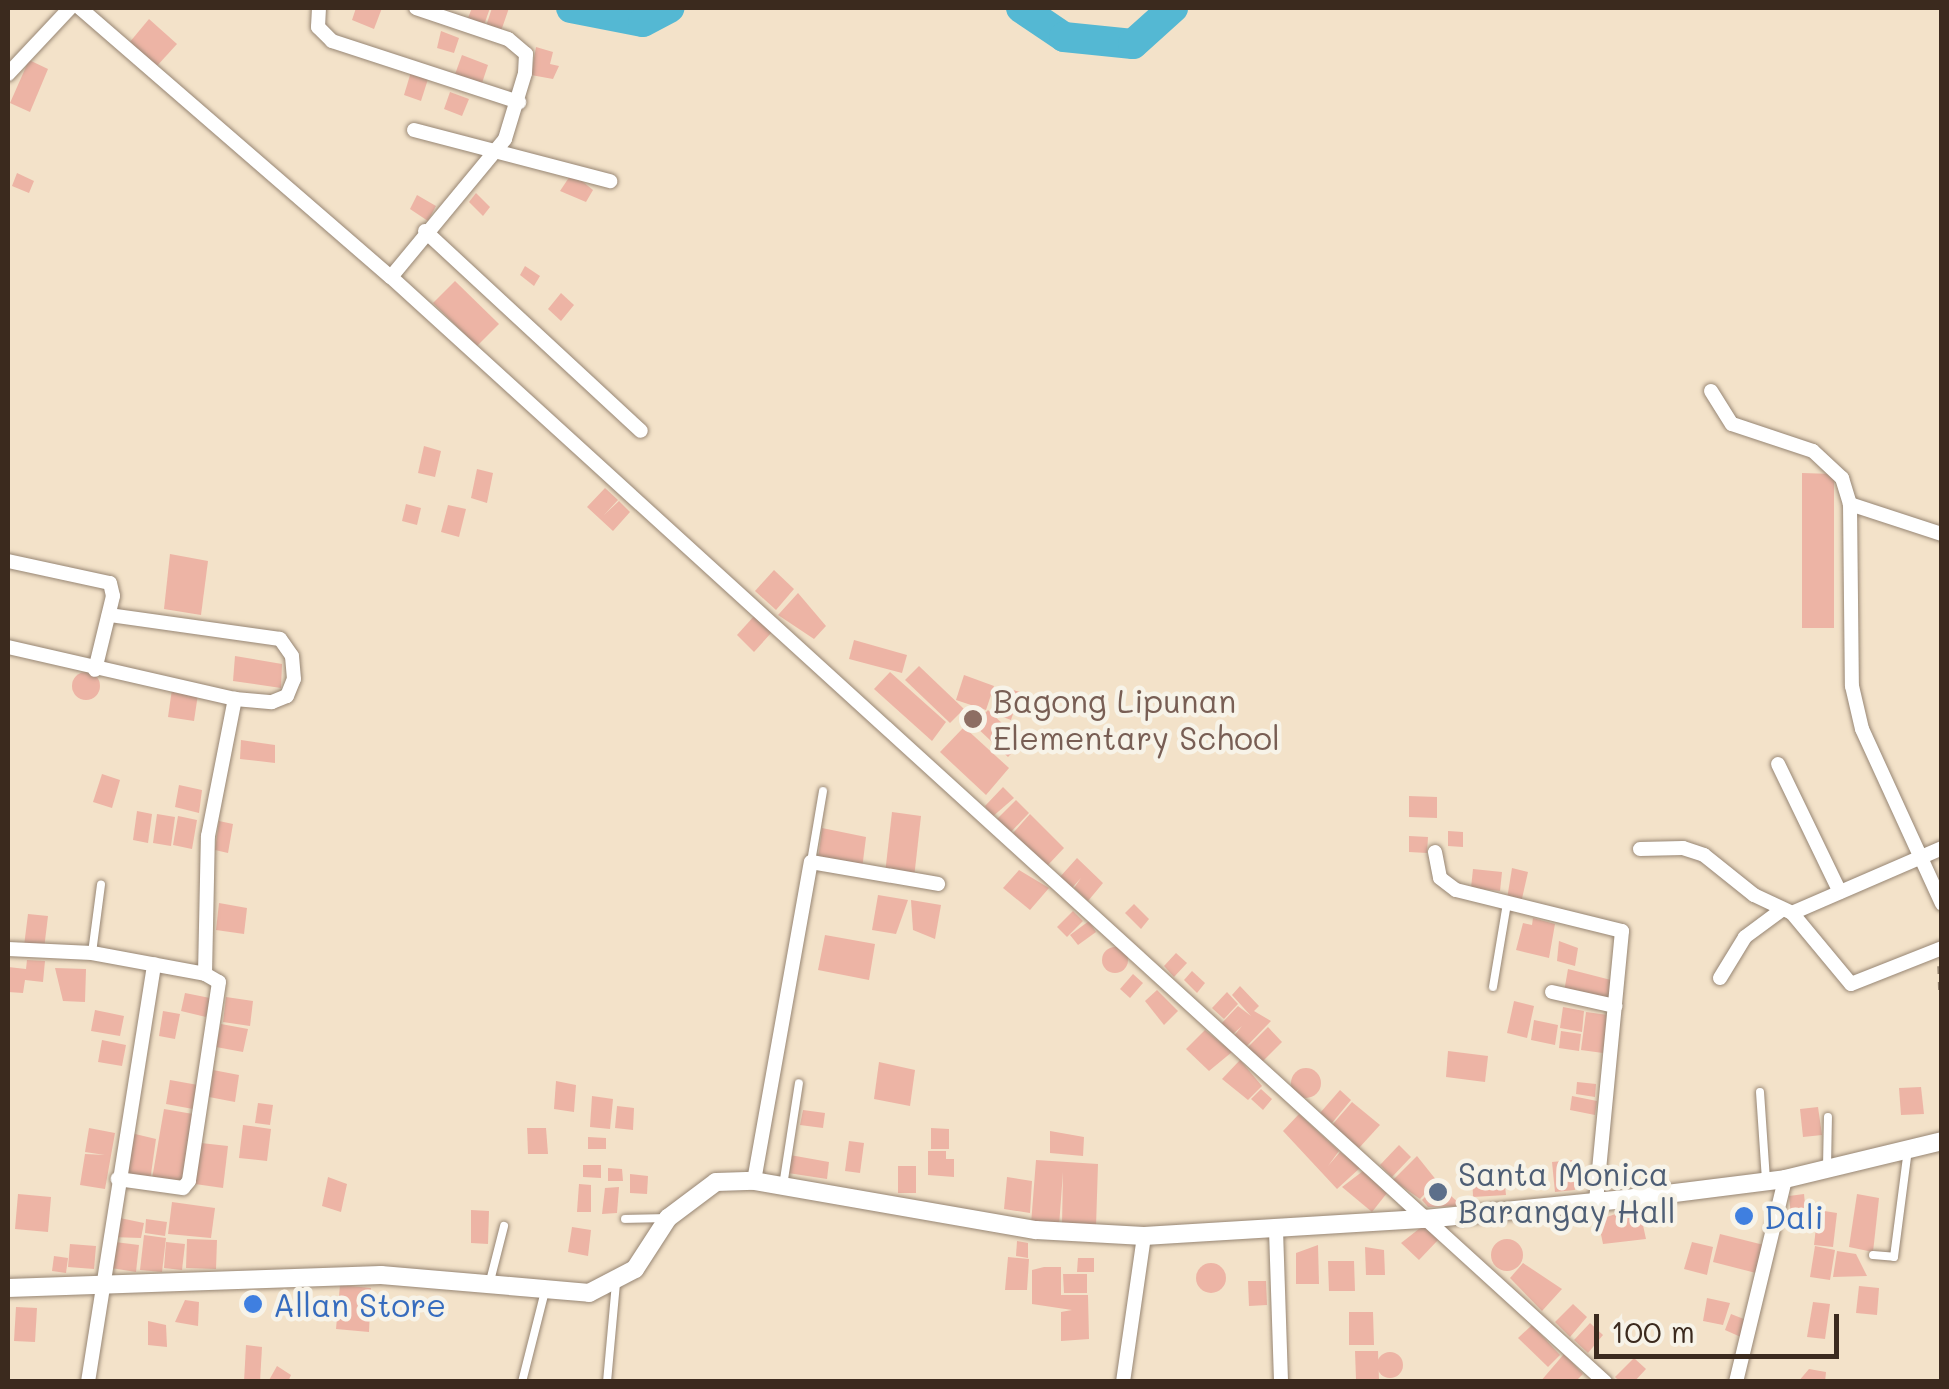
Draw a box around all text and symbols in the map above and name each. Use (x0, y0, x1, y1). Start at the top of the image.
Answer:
place label: Bagong Lipunan Elementary School (993, 682, 1280, 757)
marker: Bagong Lipunan Elementary School (962, 708, 984, 730)
place label: Santa Monica Barangay Hall (1458, 1155, 1676, 1230)
marker: Santa Monica Barangay Hall (1427, 1181, 1449, 1203)
place label: Dali (1764, 1197, 1824, 1235)
marker: Dali (1733, 1205, 1755, 1227)
place label: Allan Store (273, 1285, 446, 1323)
marker: Allan Store (242, 1293, 264, 1315)
scale bar (1599, 1294, 1844, 1356)
text: 100 m (1611, 1311, 1695, 1351)

